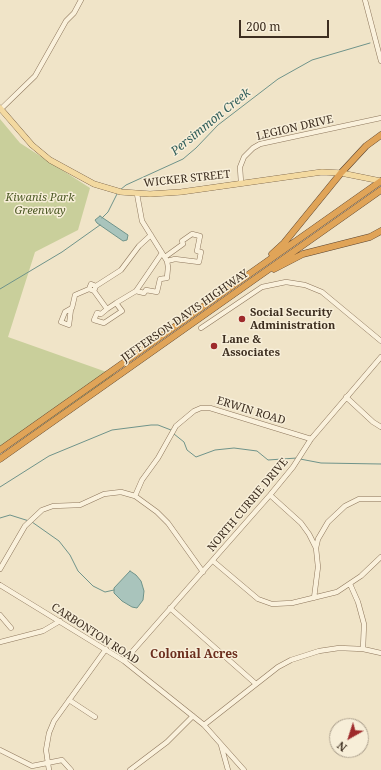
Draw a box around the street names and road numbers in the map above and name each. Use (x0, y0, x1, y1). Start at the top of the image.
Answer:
street label: LEGION DRIVE (255, 113, 335, 143)
street label: WICKER STREET (143, 168, 231, 190)
street label: JEFFERSON DAVIS HIGHWAY (119, 267, 251, 365)
street label: ERWIN ROAD (215, 394, 287, 428)
street label: NORTH CURRIE DRIVE (205, 455, 291, 555)
street label: CARBONTON ROAD (49, 601, 141, 667)

